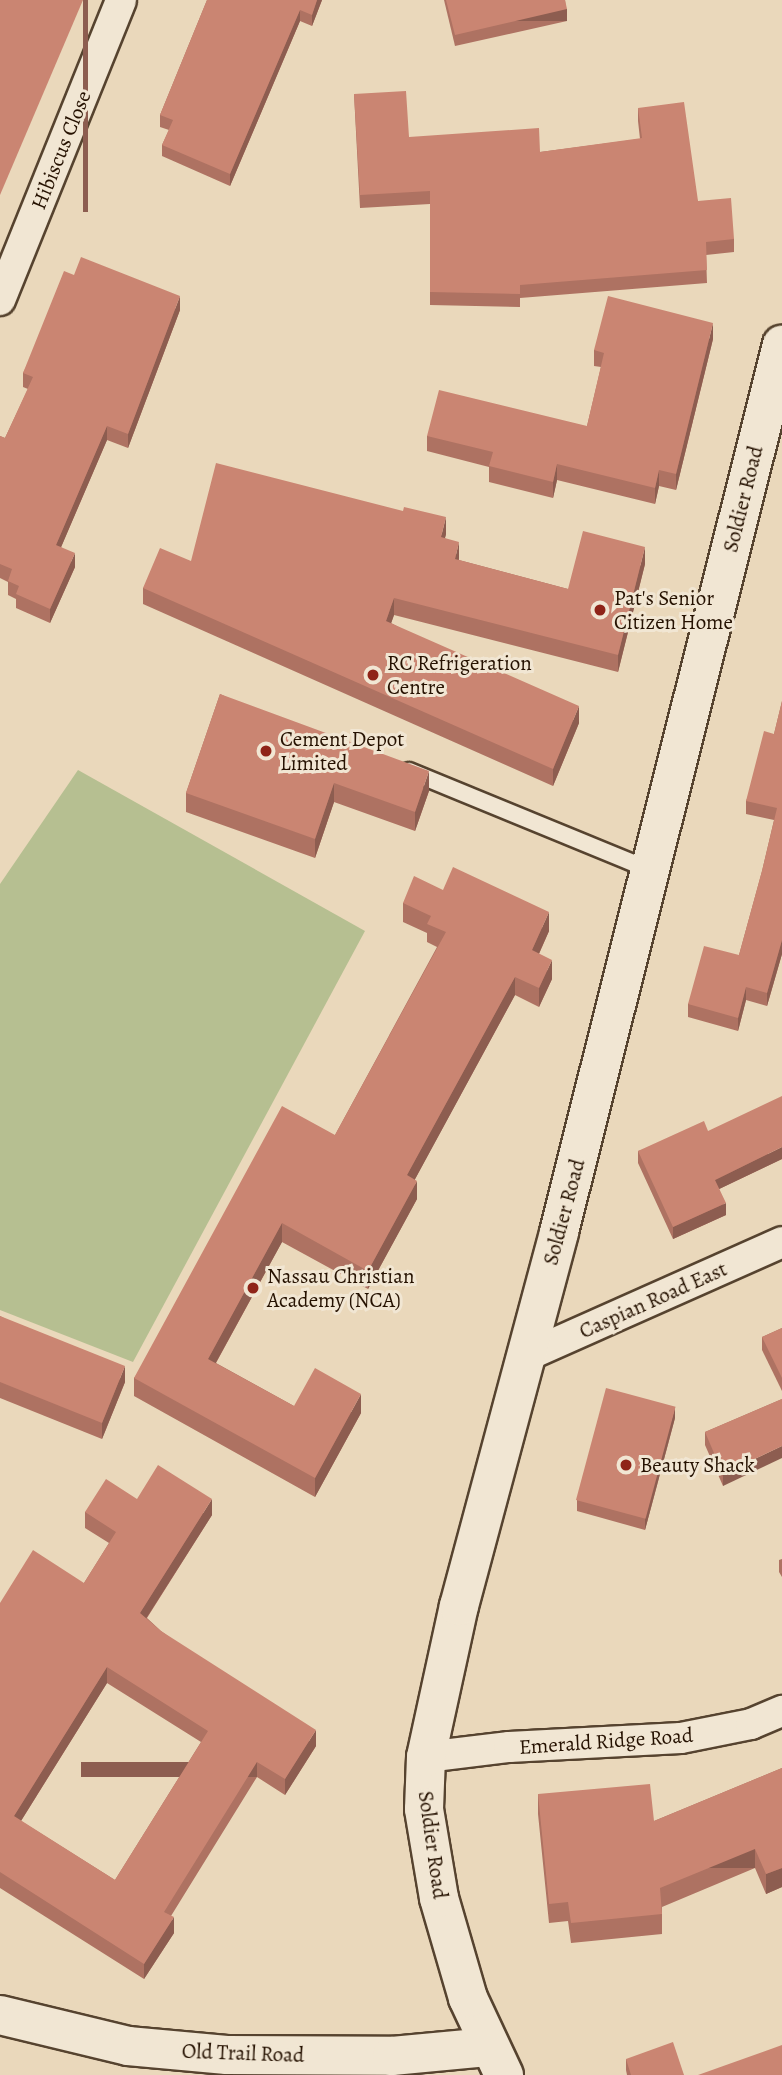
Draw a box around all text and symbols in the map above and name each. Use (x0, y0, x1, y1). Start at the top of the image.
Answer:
street label: Hibiscus Close (26, 87, 96, 213)
street label: Soldier Road (718, 443, 768, 555)
place label: Pat's Senior Citizen Home (614, 585, 733, 635)
marker: Pat's Senior Citizen Home (592, 602, 608, 618)
place label: RC Refrigeration Centre (387, 650, 532, 700)
marker: RC Refrigeration Centre (365, 667, 381, 683)
place label: Cement Depot Limited (280, 726, 404, 776)
marker: Cement Depot Limited (258, 743, 274, 759)
street label: Soldier Road (538, 1156, 590, 1268)
street label: Caspian Road East (575, 1256, 731, 1344)
place label: Nassau Christian Academy (NCA) (267, 1263, 415, 1313)
marker: Nassau Christian Academy (NCA) (245, 1280, 261, 1296)
place label: Beauty Shack (640, 1452, 755, 1478)
marker: Beauty Shack (618, 1457, 634, 1473)
street label: Emerald Ridge Road (518, 1722, 694, 1760)
street label: Soldier Road (413, 1789, 453, 1901)
street label: Old Trail Road (181, 2038, 305, 2068)

